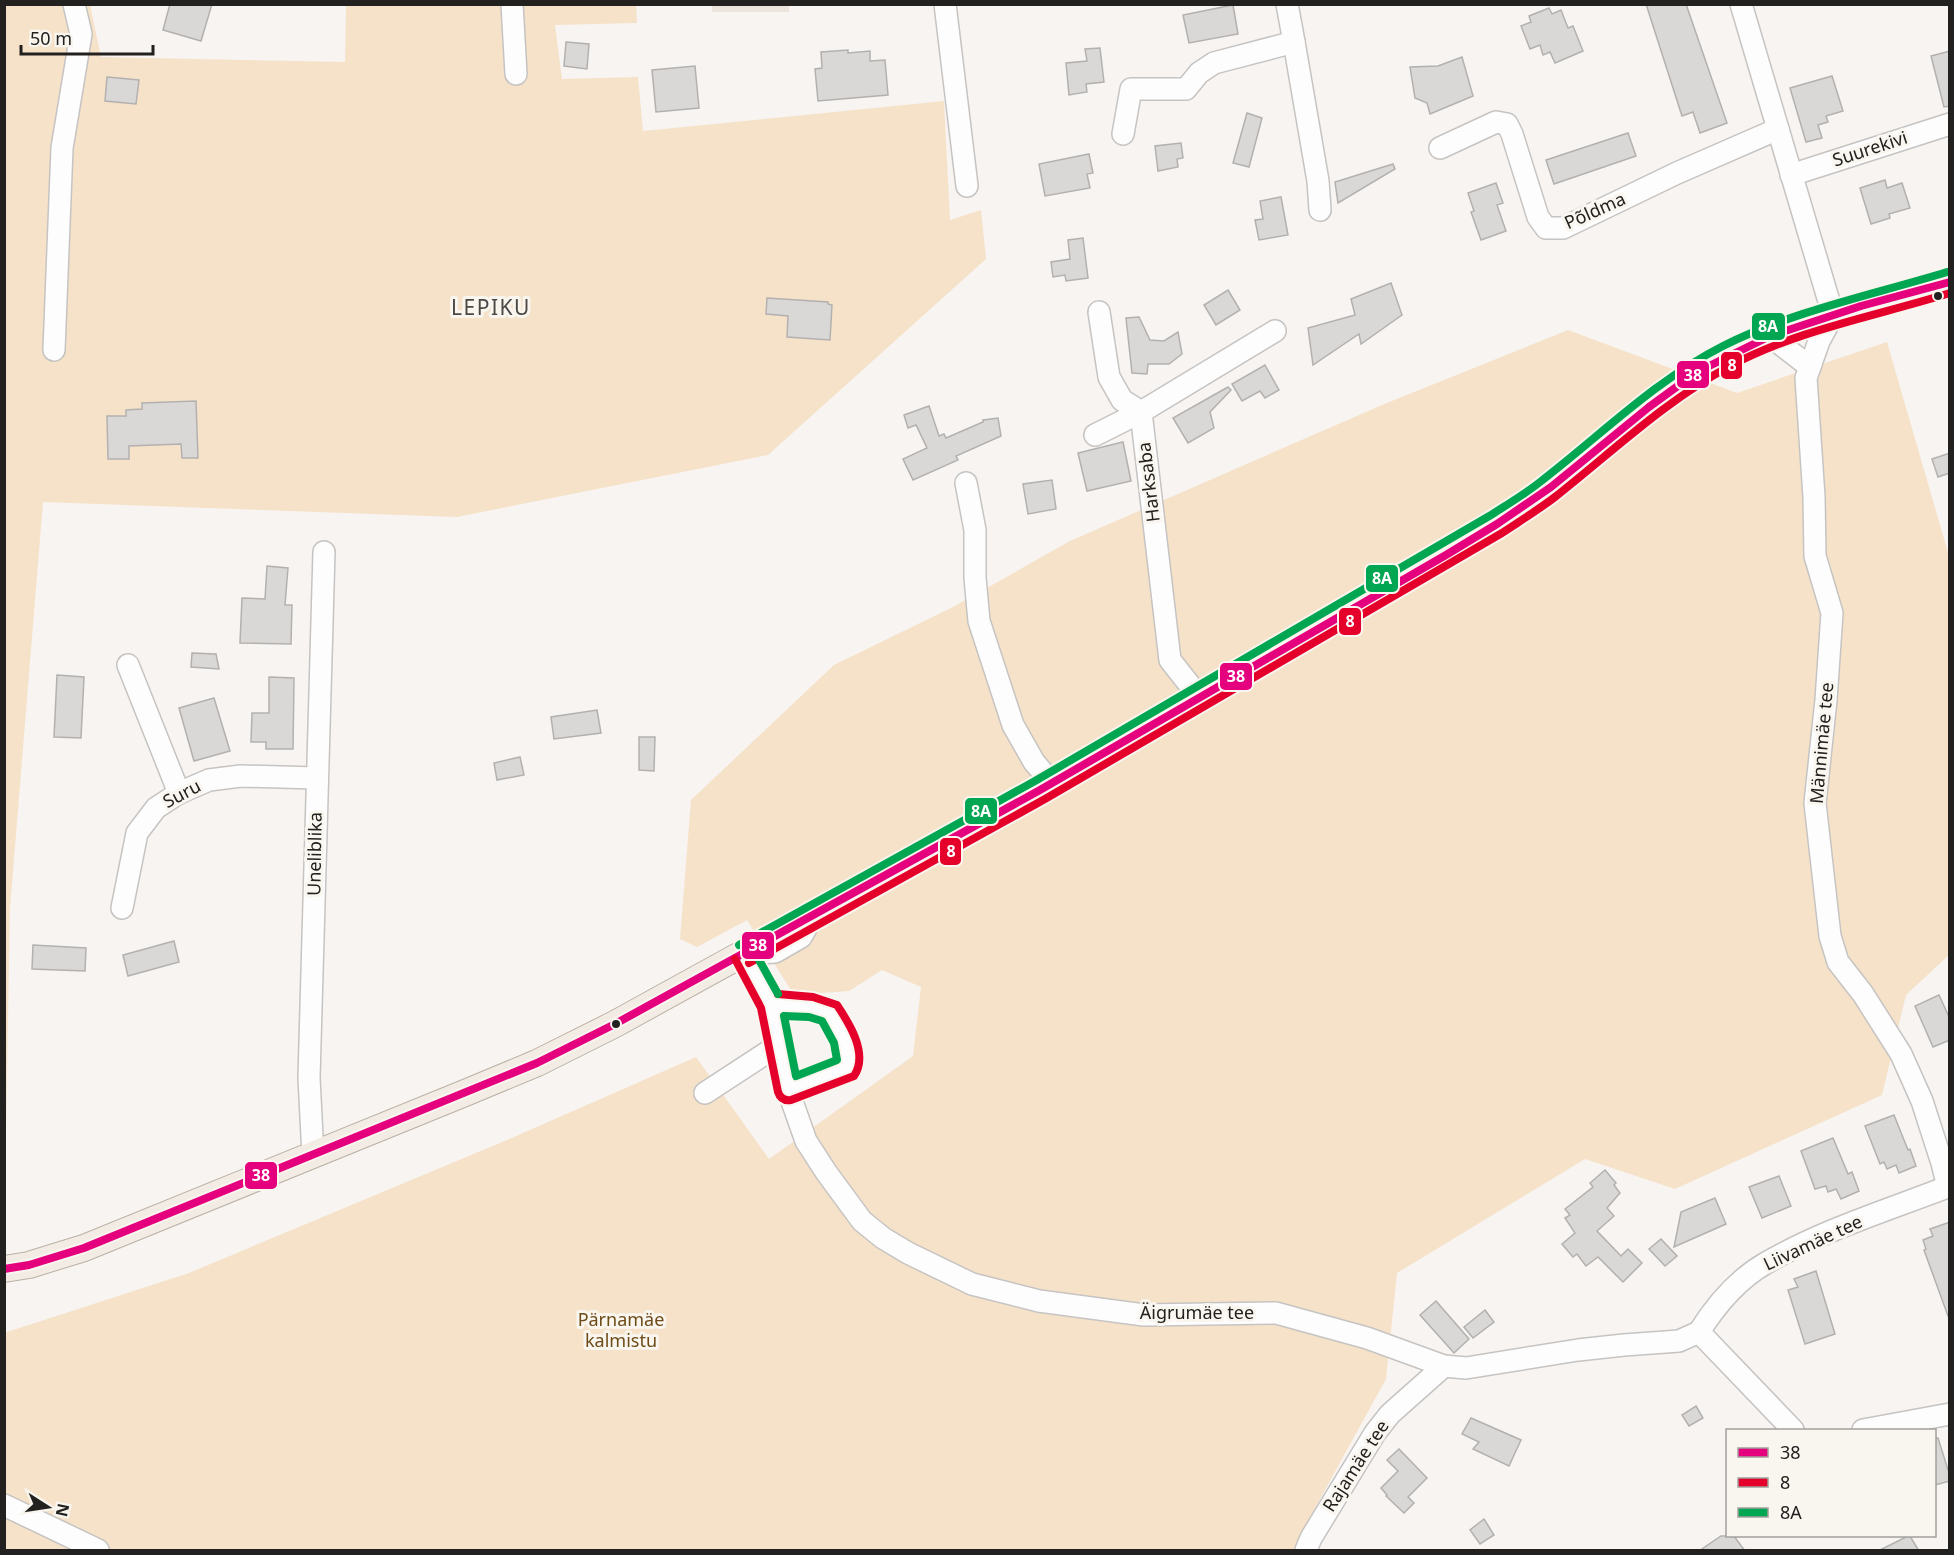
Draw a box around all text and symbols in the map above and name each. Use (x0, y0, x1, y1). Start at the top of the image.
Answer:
scale bar (21, 18, 153, 56)
text: 50 m (30, 26, 72, 50)
street label: Suurekivi (1829, 125, 1910, 171)
street label: Põldma (1560, 186, 1629, 234)
unlabelled marker (1932, 290, 1944, 302)
district label: LEPIKU (451, 293, 531, 321)
line badge: 8A (1751, 312, 1786, 341)
text: 8A (1758, 315, 1779, 337)
line badge: 8 (1720, 351, 1743, 380)
text: 8 (1727, 354, 1737, 376)
line badge: 38 (1676, 360, 1710, 389)
text: 38 (1684, 364, 1702, 386)
street label: Harksaba (1131, 441, 1165, 523)
line badge: 8A (1365, 564, 1399, 593)
text: 8A (1372, 567, 1393, 589)
line badge: 8 (1338, 607, 1362, 636)
text: 8 (1345, 610, 1355, 632)
line badge: 38 (1219, 662, 1253, 691)
text: 38 (1227, 665, 1245, 687)
street label: Männimäe tee (1804, 681, 1838, 805)
street label: Suru (158, 773, 205, 813)
line badge: 8A (964, 797, 998, 825)
text: 8A (971, 800, 992, 822)
street label: Uneliblika (301, 812, 327, 896)
line badge: 8 (939, 837, 962, 866)
text: 8 (946, 840, 956, 862)
line badge: 38 (741, 931, 775, 960)
text: 38 (749, 934, 767, 956)
unlabelled marker (610, 1018, 622, 1030)
line badge: 38 (244, 1161, 278, 1190)
text: 38 (252, 1164, 270, 1186)
street label: Liivamäe tee (1759, 1209, 1866, 1275)
street label: Äigrumäe tee (1140, 1300, 1254, 1324)
park label: Pärnamäe kalmistu (578, 1307, 664, 1352)
street label: Rajamäe tee (1317, 1415, 1394, 1516)
legend (1726, 1429, 1936, 1537)
text: 38 (1780, 1440, 1801, 1464)
text: 8 (1780, 1470, 1790, 1494)
north arrow (18, 1477, 78, 1537)
text: 8A (1780, 1500, 1802, 1524)
text: N (51, 1501, 75, 1519)

